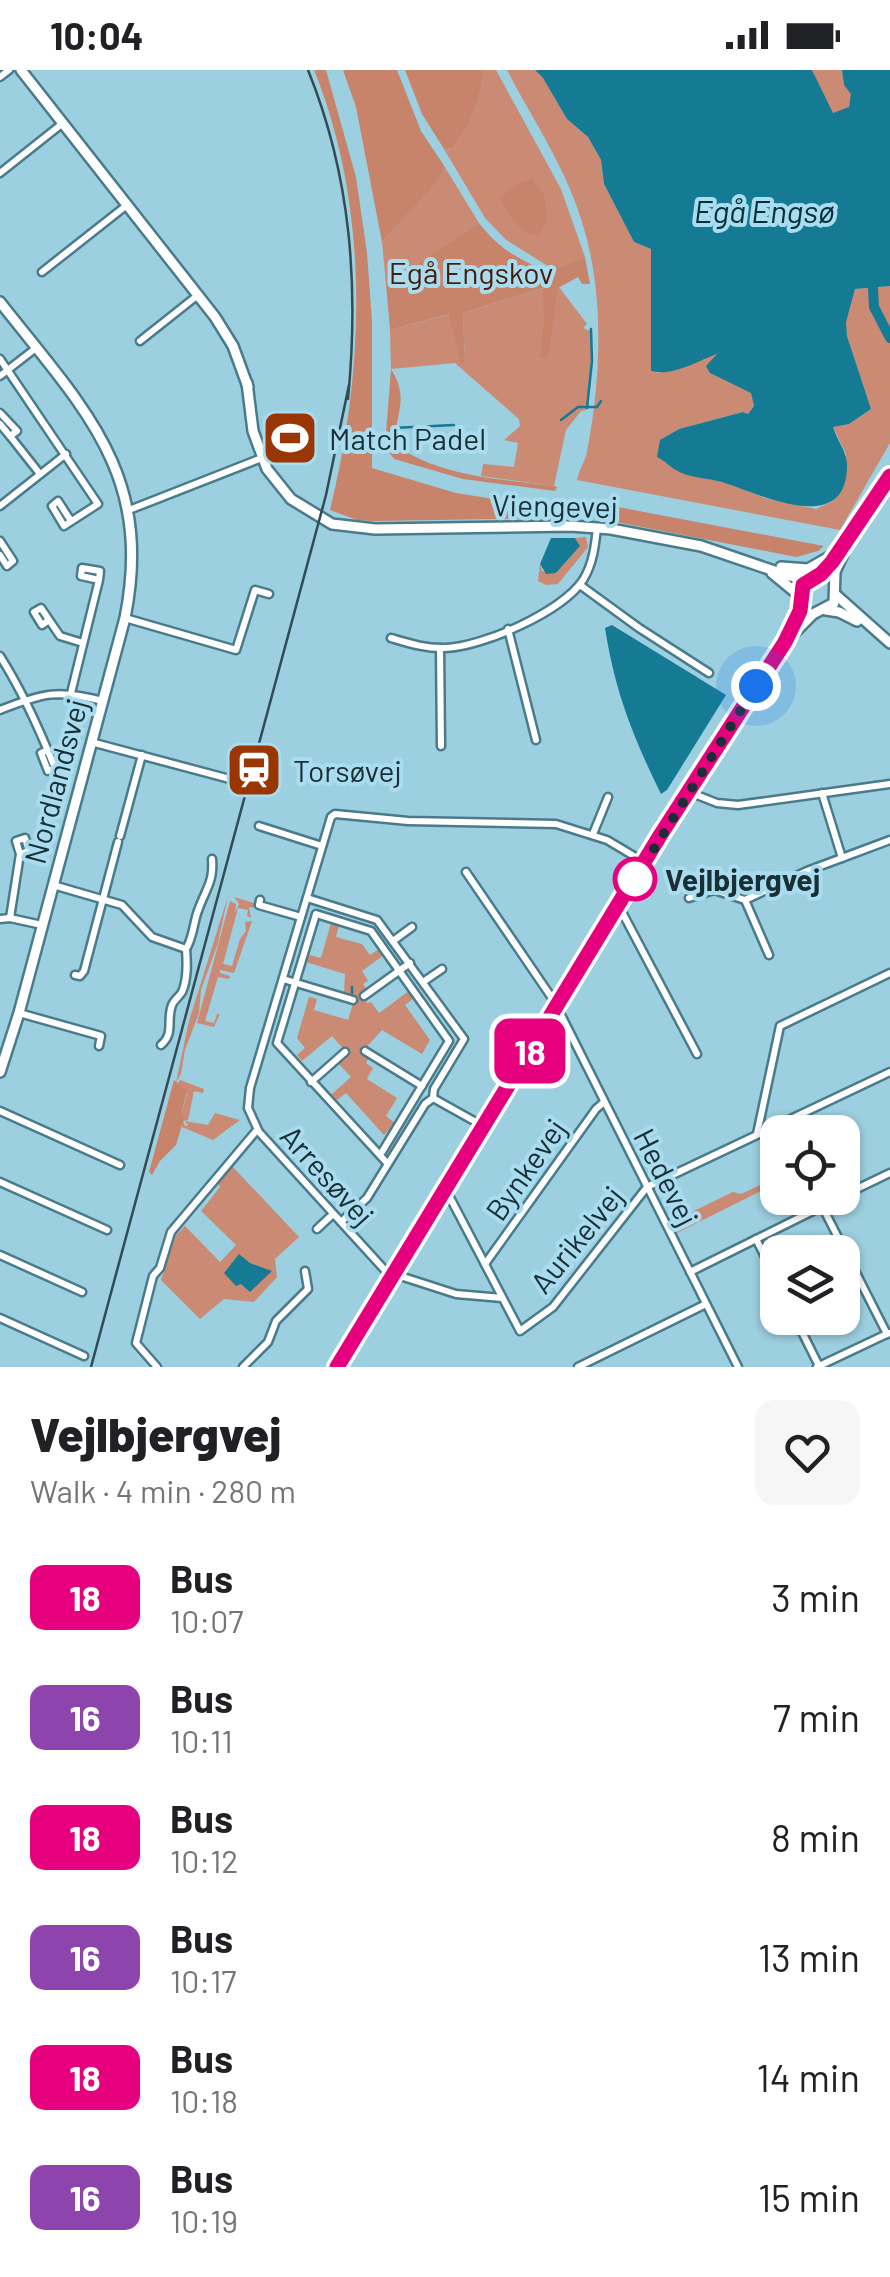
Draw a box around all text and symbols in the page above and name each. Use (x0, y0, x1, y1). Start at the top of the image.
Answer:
text: 10:04 (50, 12, 144, 58)
water label: Egå Engsø (694, 191, 834, 229)
park label: Egå Engskov (389, 254, 553, 290)
sports icon: Match Padel (260, 408, 320, 468)
place label: Match Padel (329, 420, 486, 456)
street label: Viengevej (492, 486, 618, 524)
your location (731, 661, 781, 711)
street label: Nordlandsvej (16, 695, 94, 867)
station icon: Torsøvej (224, 740, 284, 800)
place label: Torsøvej (293, 752, 402, 788)
marker: Vejlbjergvej (614, 858, 656, 900)
place label: Vejlbjergvej (665, 861, 820, 897)
line badge: 18 (485, 1018, 575, 1084)
text: 18 (514, 1030, 546, 1072)
street label: Bynkevej (477, 1111, 573, 1227)
map controls (760, 1115, 860, 1335)
button: locate (760, 1115, 860, 1215)
street label: Arresøvej (274, 1117, 382, 1233)
street label: Hedevej (627, 1122, 707, 1232)
street label: Aurikelvej (522, 1178, 630, 1300)
button: layers (760, 1235, 860, 1335)
button: heart (755, 1400, 860, 1505)
text: Vejlbjergvej (30, 1404, 281, 1462)
text: Walk · 4 min · 280 m (30, 1471, 296, 1509)
text: Bus (170, 1555, 233, 1601)
text: 3 min (771, 1574, 860, 1620)
text: 18 (69, 1576, 101, 1618)
text: 10:07 (170, 1601, 243, 1639)
text: Bus (170, 1675, 233, 1721)
text: 7 min (773, 1694, 860, 1740)
text: 16 (69, 1696, 101, 1738)
text: 10:11 (170, 1721, 233, 1759)
text: Bus (170, 1795, 233, 1841)
text: 8 min (771, 1814, 860, 1860)
text: 18 (69, 1816, 101, 1858)
text: 10:12 (170, 1841, 238, 1879)
text: Bus (170, 1915, 233, 1961)
text: 13 min (758, 1934, 860, 1980)
text: 16 (69, 1936, 101, 1978)
text: 10:17 (170, 1961, 236, 1999)
text: Bus (170, 2035, 233, 2081)
text: 14 min (757, 2054, 860, 2100)
text: 18 (69, 2056, 101, 2098)
text: 10:18 (170, 2081, 238, 2119)
text: Bus (170, 2155, 233, 2201)
text: 15 min (758, 2174, 860, 2220)
text: 16 (69, 2176, 101, 2218)
text: 10:19 (170, 2201, 238, 2239)

